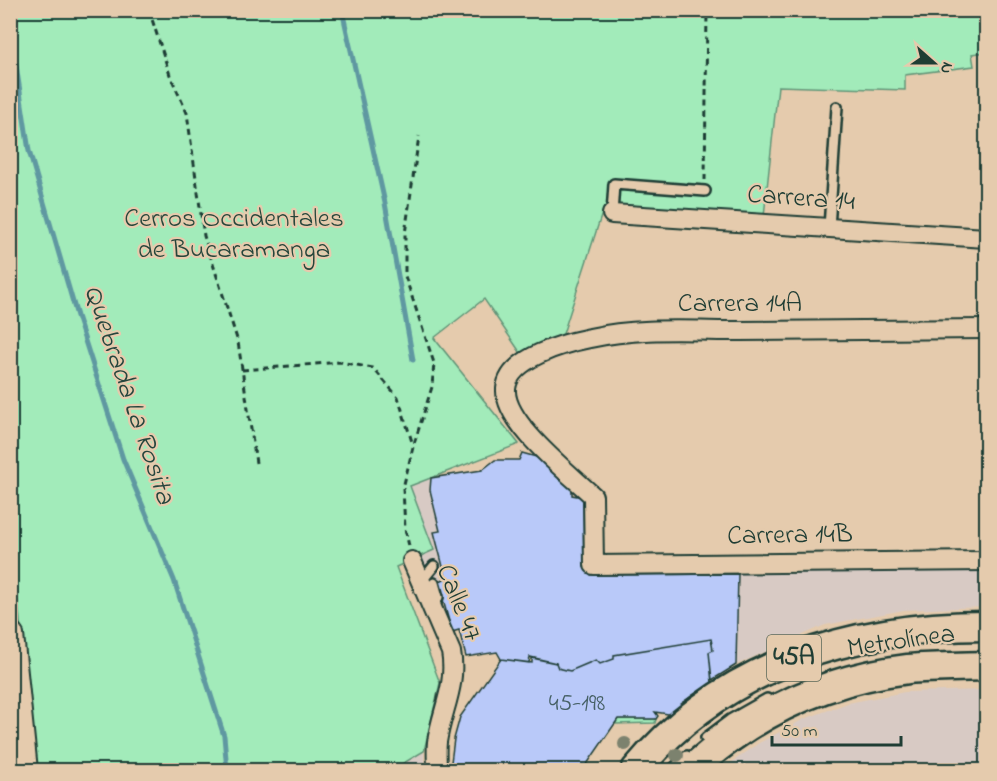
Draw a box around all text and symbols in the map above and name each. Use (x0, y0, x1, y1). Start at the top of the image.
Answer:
north arrow (904, 33, 964, 93)
text: N (933, 58, 959, 77)
street label: Carrera 14 (746, 176, 856, 222)
park label: Cerros Occidentales de Bucaramanga (124, 200, 344, 270)
water label: Quebrada La Rosita (71, 280, 185, 511)
street label: Carrera 14A (678, 285, 802, 324)
street label: Carrera 14B (727, 515, 853, 557)
street label: Calle 47 (425, 559, 491, 647)
street label: Metrolínea (845, 615, 957, 669)
road number: 45A (767, 635, 821, 681)
house number: 45-198 (549, 687, 605, 722)
scale bar (772, 709, 901, 747)
text: 50 m (781, 719, 818, 745)

